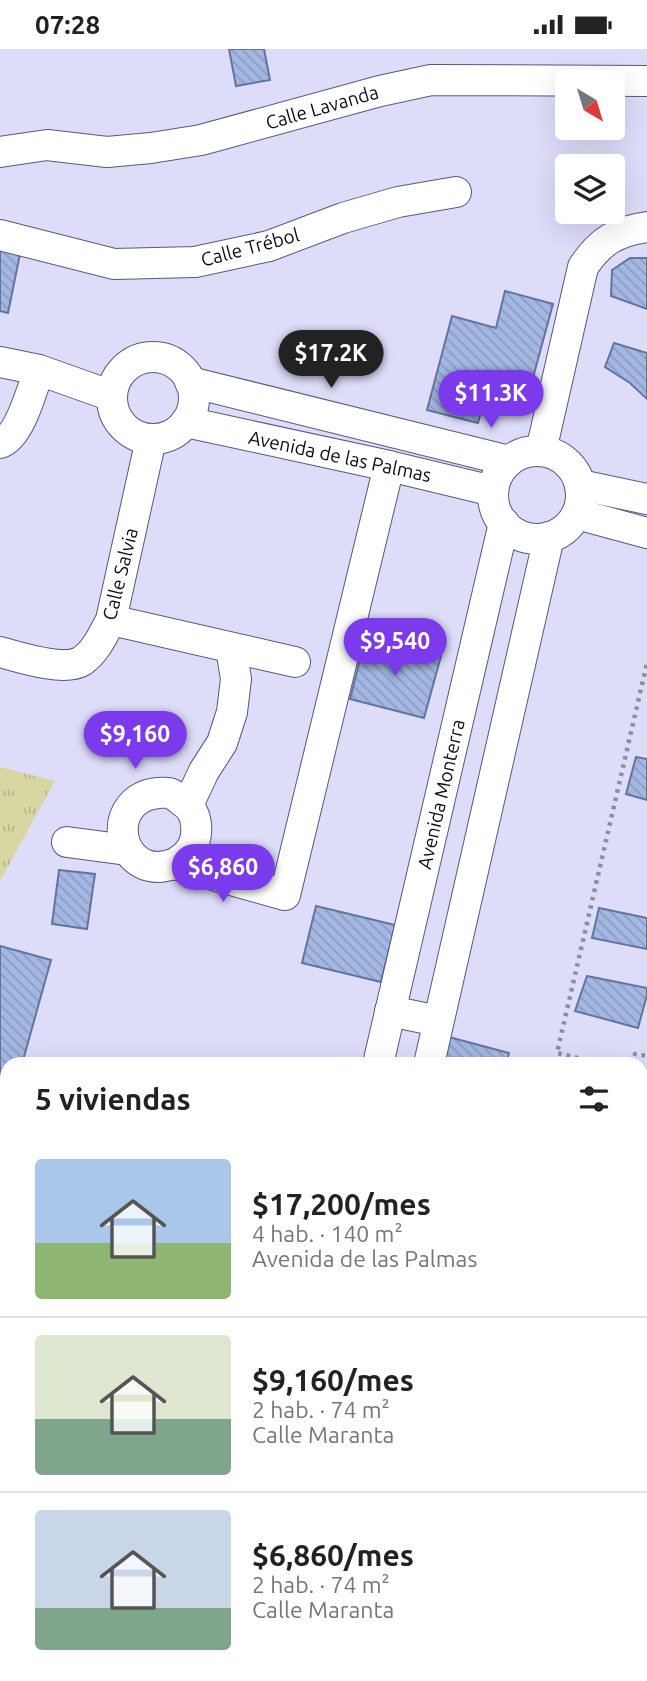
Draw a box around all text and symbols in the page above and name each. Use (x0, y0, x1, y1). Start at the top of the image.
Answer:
text: 07:28 (35, 10, 100, 39)
north arrow (555, 70, 625, 140)
map controls (555, 70, 625, 224)
street label: Calle Lavanda (263, 80, 381, 134)
button: layers (555, 154, 625, 224)
street label: Calle Trébol (198, 223, 302, 271)
pin: $17.2K (274, 331, 388, 390)
text: $17.2K (295, 340, 367, 365)
pin: $11.3K (434, 371, 548, 430)
text: $11.3K (455, 380, 527, 405)
street label: Avenida de las Palmas (247, 426, 433, 486)
street label: Calle Salvia (98, 525, 142, 623)
pin: $9,540 (338, 619, 452, 678)
text: $9,540 (360, 628, 430, 653)
pin: $9,160 (78, 711, 192, 771)
street label: Avenida Monterra (413, 717, 469, 871)
text: $9,160 (100, 721, 170, 746)
pin: $6,860 (166, 845, 280, 904)
text: $6,860 (188, 854, 258, 879)
icon: filters (575, 1080, 613, 1118)
text: 5 viviendas (35, 1082, 191, 1116)
icon: home (91, 1187, 175, 1271)
text: $17,200/mes (252, 1187, 431, 1221)
text: 4 hab. · 140 m² (252, 1221, 403, 1246)
text: Avenida de las Palmas (252, 1246, 477, 1271)
icon: home (91, 1363, 175, 1447)
text: $9,160/mes (252, 1363, 414, 1397)
text: 2 hab. · 74 m² (252, 1397, 390, 1422)
text: Calle Maranta (252, 1422, 394, 1447)
icon: home (91, 1538, 175, 1622)
text: $6,860/mes (252, 1538, 414, 1572)
text: 2 hab. · 74 m² (252, 1572, 390, 1597)
text: Calle Maranta (252, 1597, 394, 1622)

